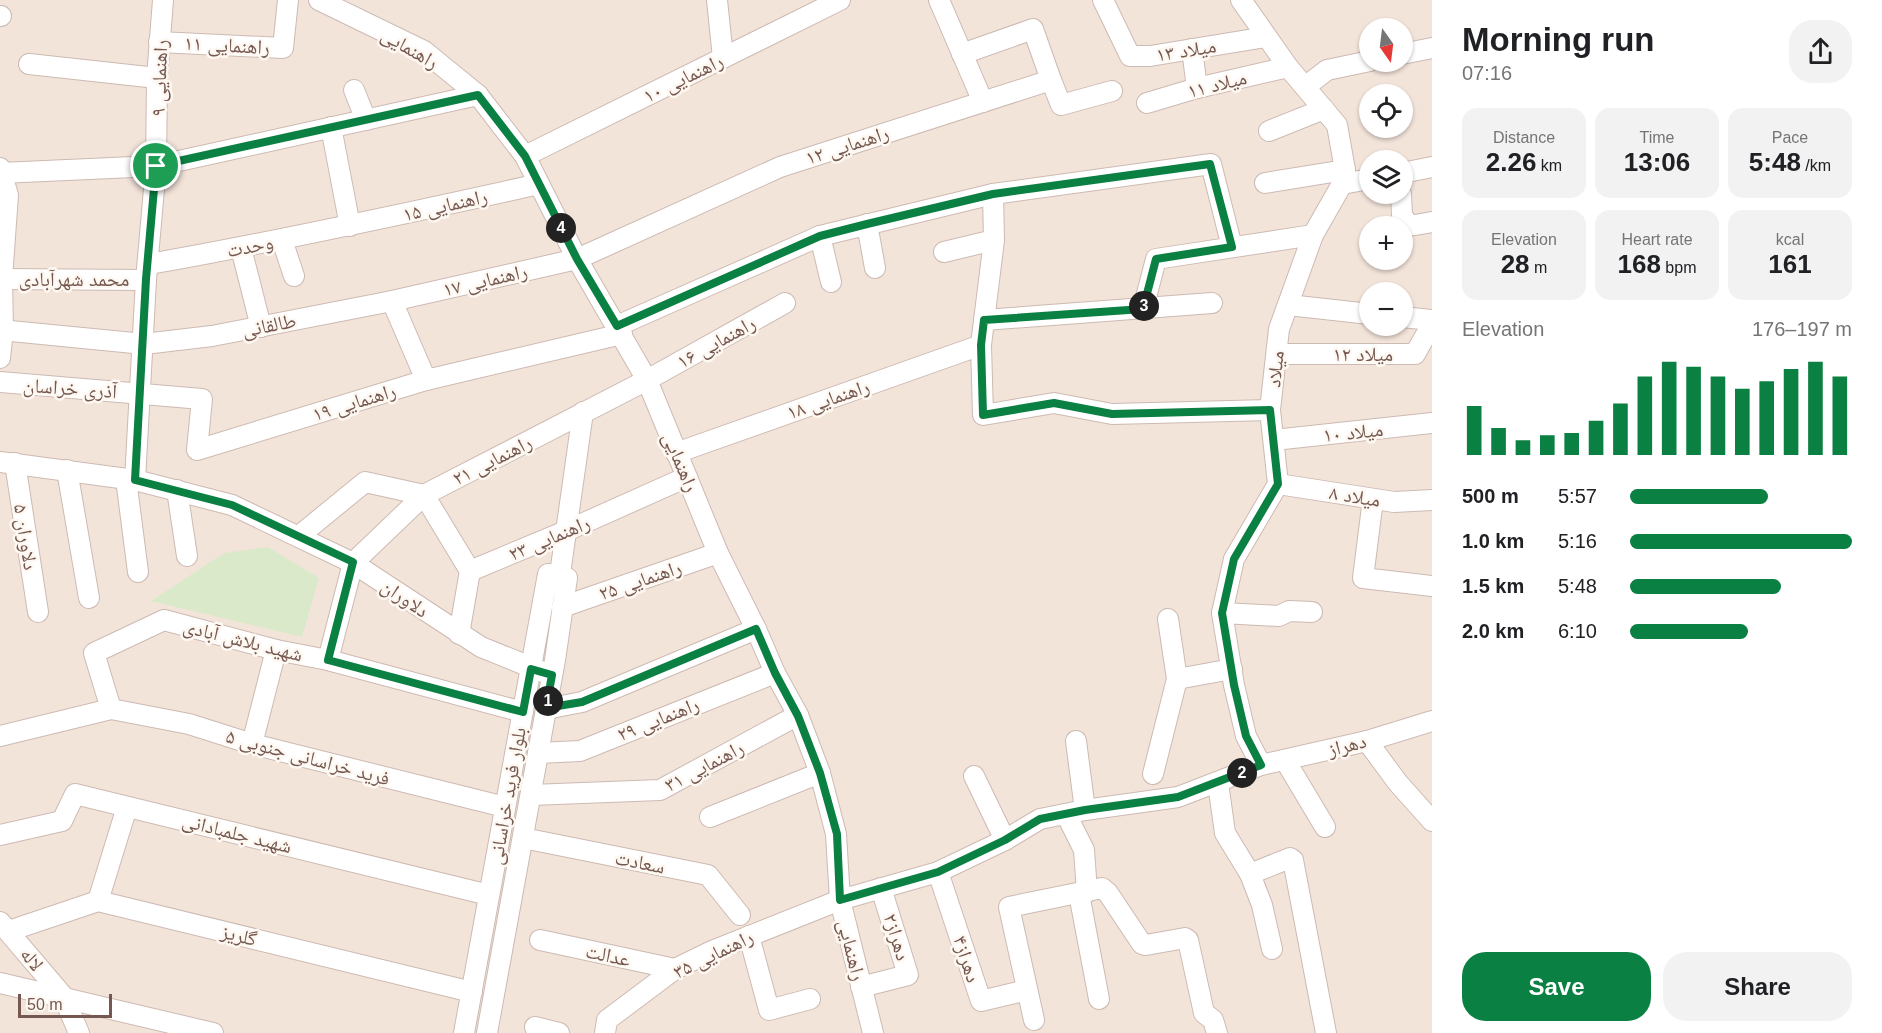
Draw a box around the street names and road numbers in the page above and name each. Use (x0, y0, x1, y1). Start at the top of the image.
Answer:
street label: راهنمایی (377, 23, 443, 74)
street label: راهنمایی ۱۱ (183, 32, 270, 59)
street label: میلاد ۱۳ (1154, 34, 1218, 66)
street label: راهنمایی ۹ (147, 39, 172, 117)
street label: راهنمایی ۱۰ (640, 49, 727, 108)
street label: میلاد ۱۱ (1185, 66, 1249, 102)
street label: راهنمایی ۱۲ (803, 121, 892, 170)
street label: راهنمایی ۱۵ (401, 185, 490, 226)
street label: وحدت (225, 231, 275, 261)
street label: راهنمایی ۱۷ (441, 260, 530, 301)
street label: محمد شهرآبادی (19, 268, 129, 291)
street label: طالقانی (240, 309, 298, 342)
street label: راهنمایی ۱۶ (673, 312, 759, 373)
street label: میلاد ۱۲ (1333, 343, 1393, 365)
street label: میلاد (1262, 350, 1288, 388)
street label: آذری خراسان (22, 374, 119, 403)
street label: راهنمایی ۱۸ (784, 375, 873, 424)
street label: راهنمایی ۱۹ (310, 379, 399, 426)
street label: میلاد ۱۰ (1322, 418, 1384, 446)
street label: راهنمایی (658, 429, 703, 495)
street label: راهنمایی ۲۱ (449, 431, 536, 490)
street label: میلاد ۸ (1328, 481, 1382, 511)
street label: دلاوران ۵ (9, 502, 42, 572)
street label: راهنمایی ۲۳ (505, 511, 593, 566)
street label: راهنمایی ۲۵ (596, 556, 685, 605)
street label: دلاوران (377, 574, 433, 623)
street label: شهید بلاش آبادی (181, 615, 305, 666)
street label: راهنمایی ۲۹ (614, 693, 702, 746)
street label: فرید خراسانی جنوبی ۵ (223, 725, 392, 790)
street label: بلوار فرید خراسانی (484, 726, 531, 867)
street label: دهراز (1324, 730, 1369, 761)
street label: راهنمایی ۳۱ (661, 736, 748, 797)
street label: شهید جلمبادانی (180, 809, 294, 858)
street label: سعادت (613, 846, 667, 878)
street label: دهراز۲ (879, 911, 915, 963)
street label: راهنمایی (833, 917, 870, 983)
street label: گلریز (218, 920, 259, 950)
street label: راهنمایی ۳۵ (670, 925, 757, 984)
street label: دهراز۴ (949, 933, 985, 985)
street label: عدالت (584, 940, 632, 970)
street label: لاله (16, 943, 48, 975)

